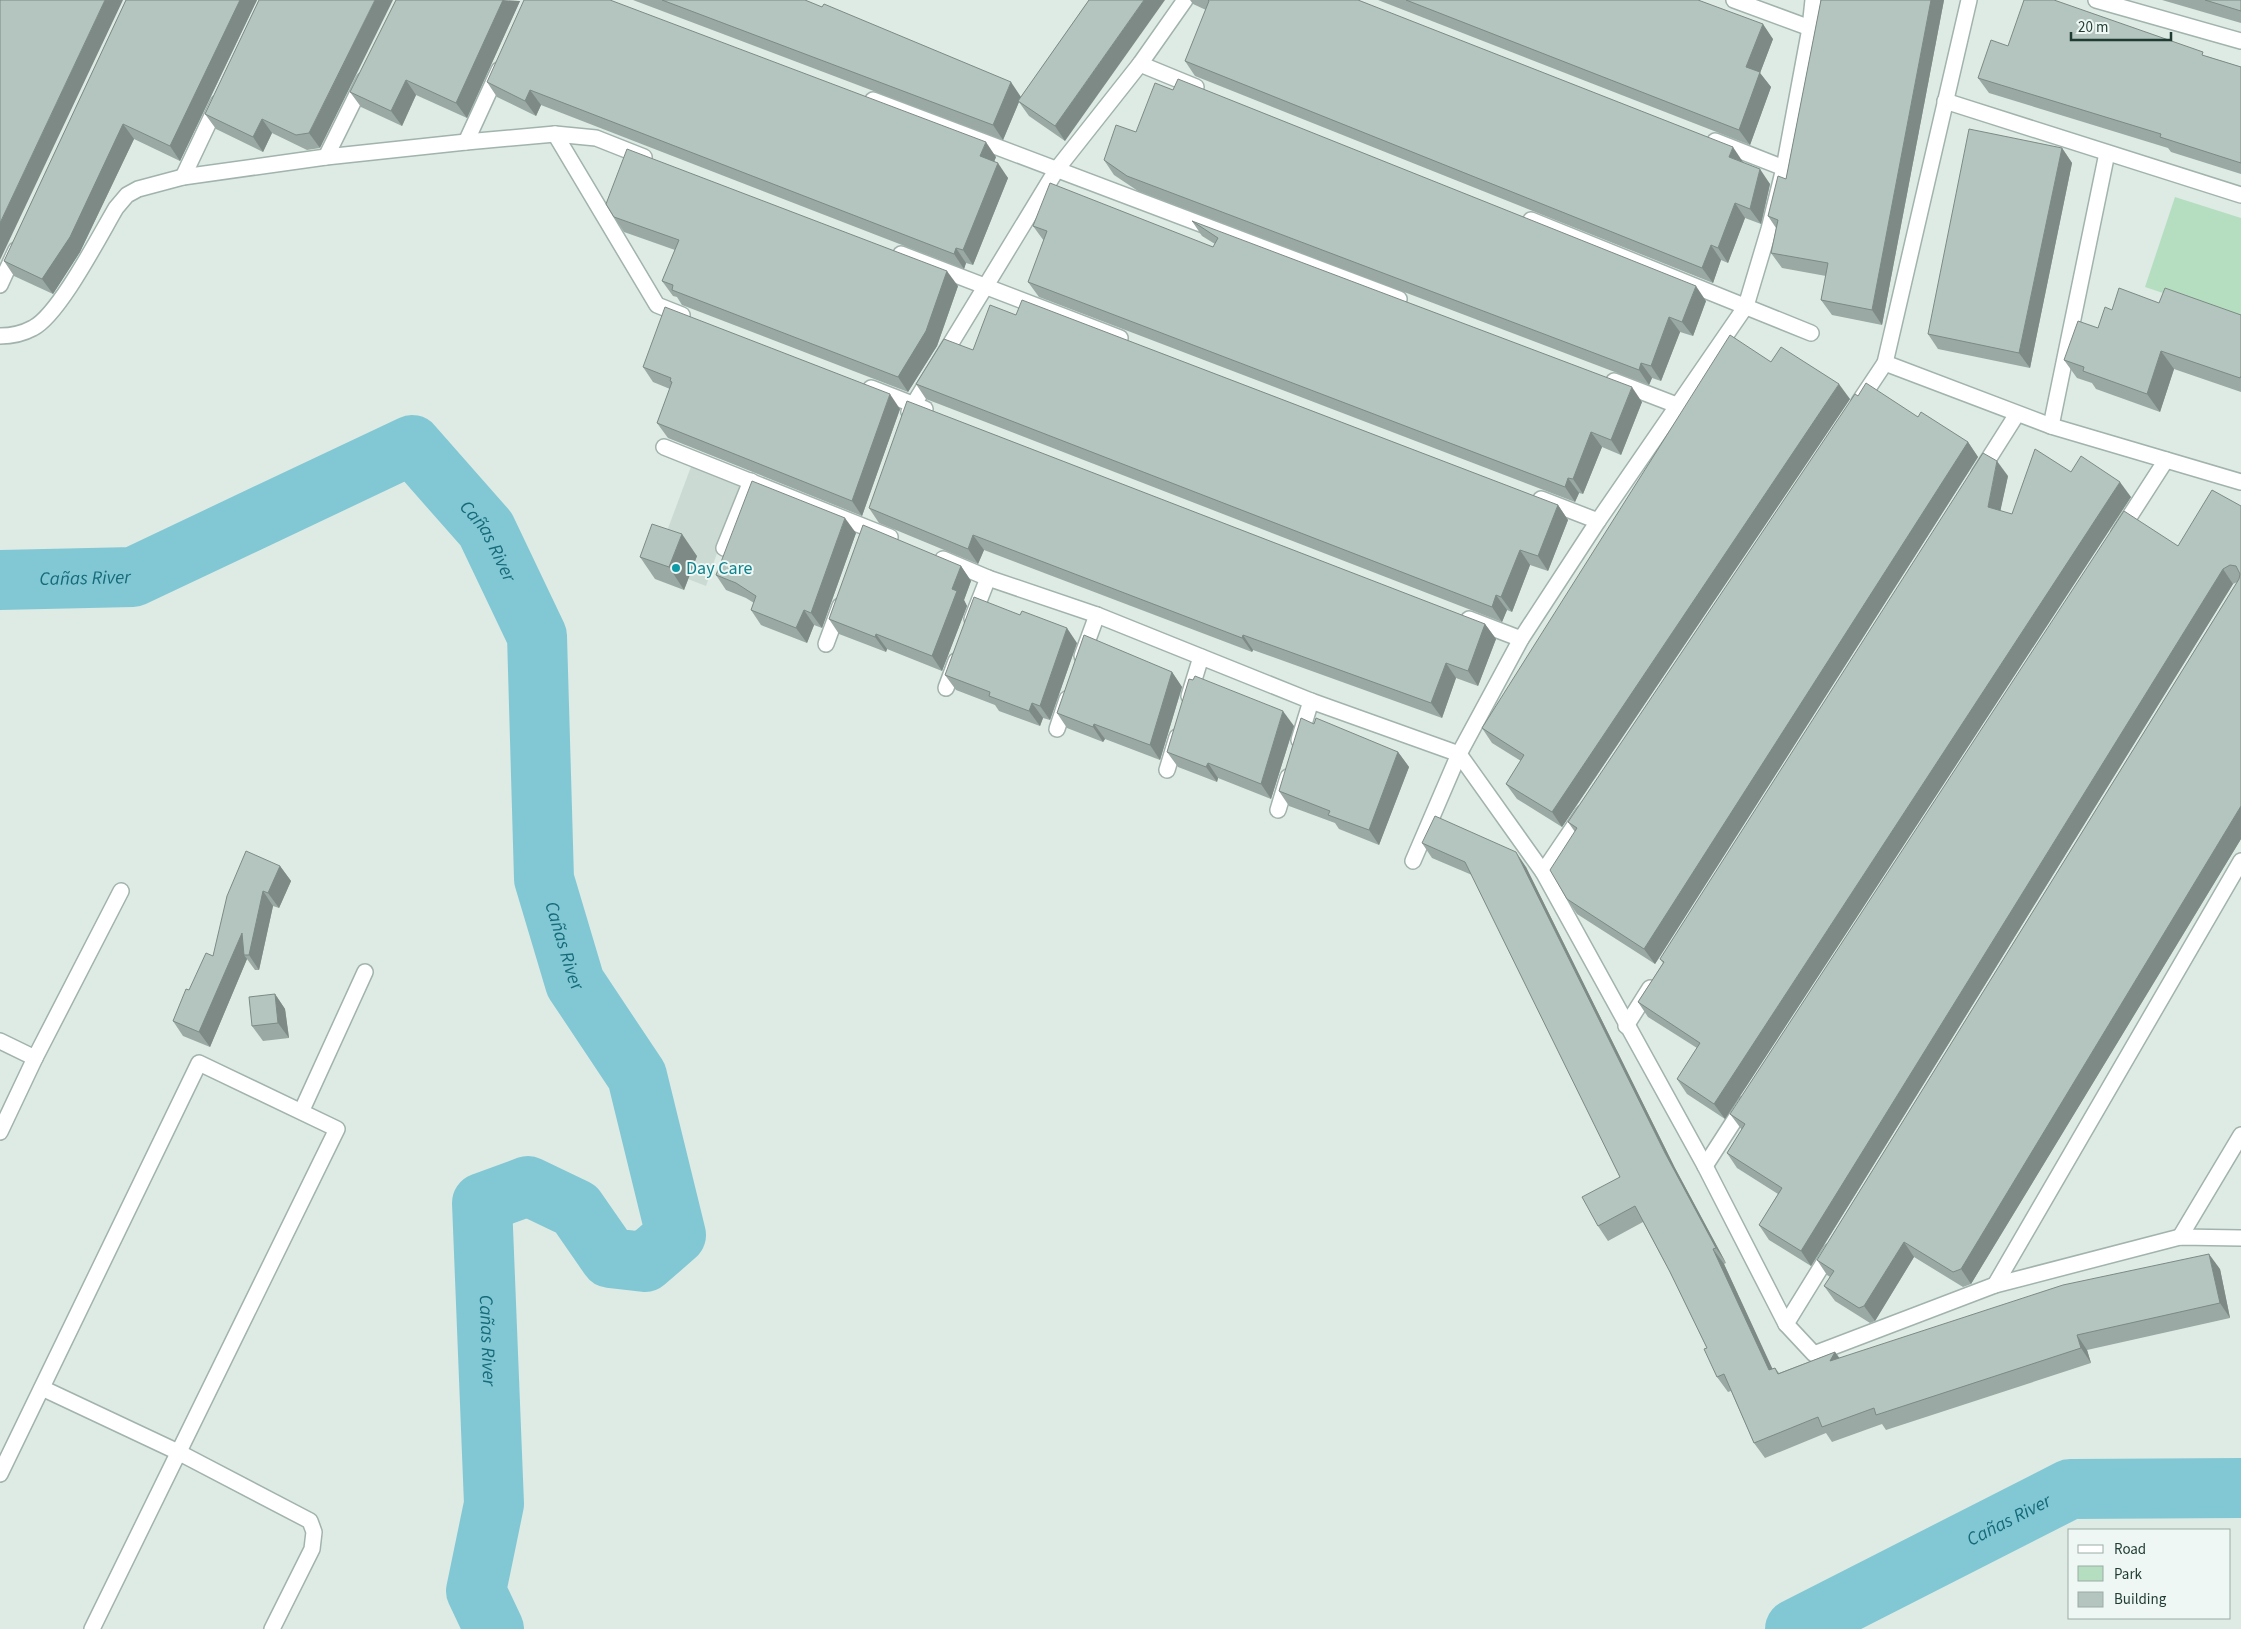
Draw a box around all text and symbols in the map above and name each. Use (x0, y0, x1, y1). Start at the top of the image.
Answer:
scale bar (2071, 10, 2171, 42)
text: 20 m (2078, 17, 2108, 38)
water label: Cañas River (453, 494, 523, 588)
place label: Day Care (686, 556, 753, 581)
marker: Day Care (670, 562, 682, 574)
water label: Cañas River (39, 564, 132, 593)
water label: Cañas River (538, 898, 591, 997)
water label: Cañas River (472, 1294, 503, 1388)
water label: Cañas River (1962, 1487, 2057, 1553)
legend (2068, 1529, 2231, 1619)
text: Road (2114, 1539, 2146, 1560)
text: Park (2114, 1564, 2143, 1585)
text: Building (2114, 1589, 2167, 1610)

